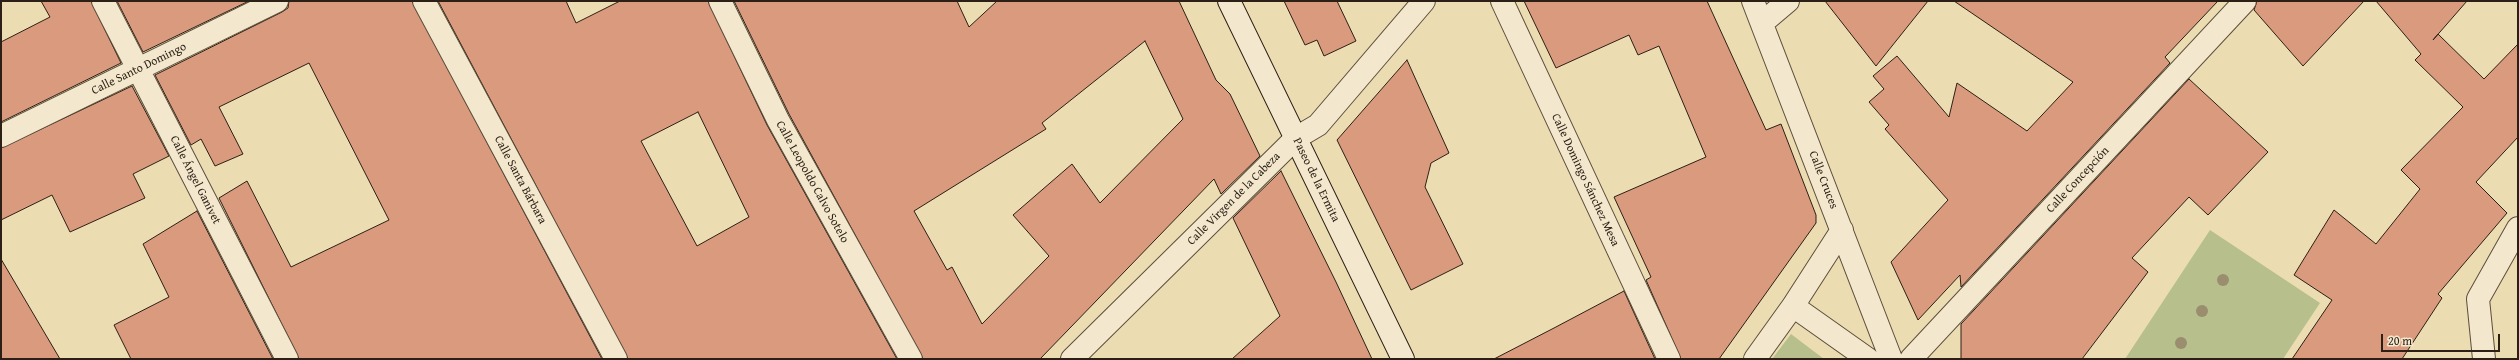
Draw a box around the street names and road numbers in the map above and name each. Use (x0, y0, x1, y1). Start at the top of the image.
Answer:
street label: Calle Santo Domingo (89, 40, 189, 98)
street label: Calle Domingo Sánchez Mesa (1548, 111, 1622, 249)
street label: Calle Leopoldo Calvo Sotelo (772, 118, 852, 246)
street label: Calle Ángel Ganivet (167, 133, 223, 227)
street label: Calle Santa Bárbara (491, 133, 549, 227)
street label: Paseo de la Ermita (1289, 136, 1343, 224)
street label: Calle Concepción (2044, 144, 2112, 216)
street label: Calle Virgen de la Cabeza (1184, 149, 1284, 249)
street label: Calle Cruces (1805, 149, 1841, 211)

